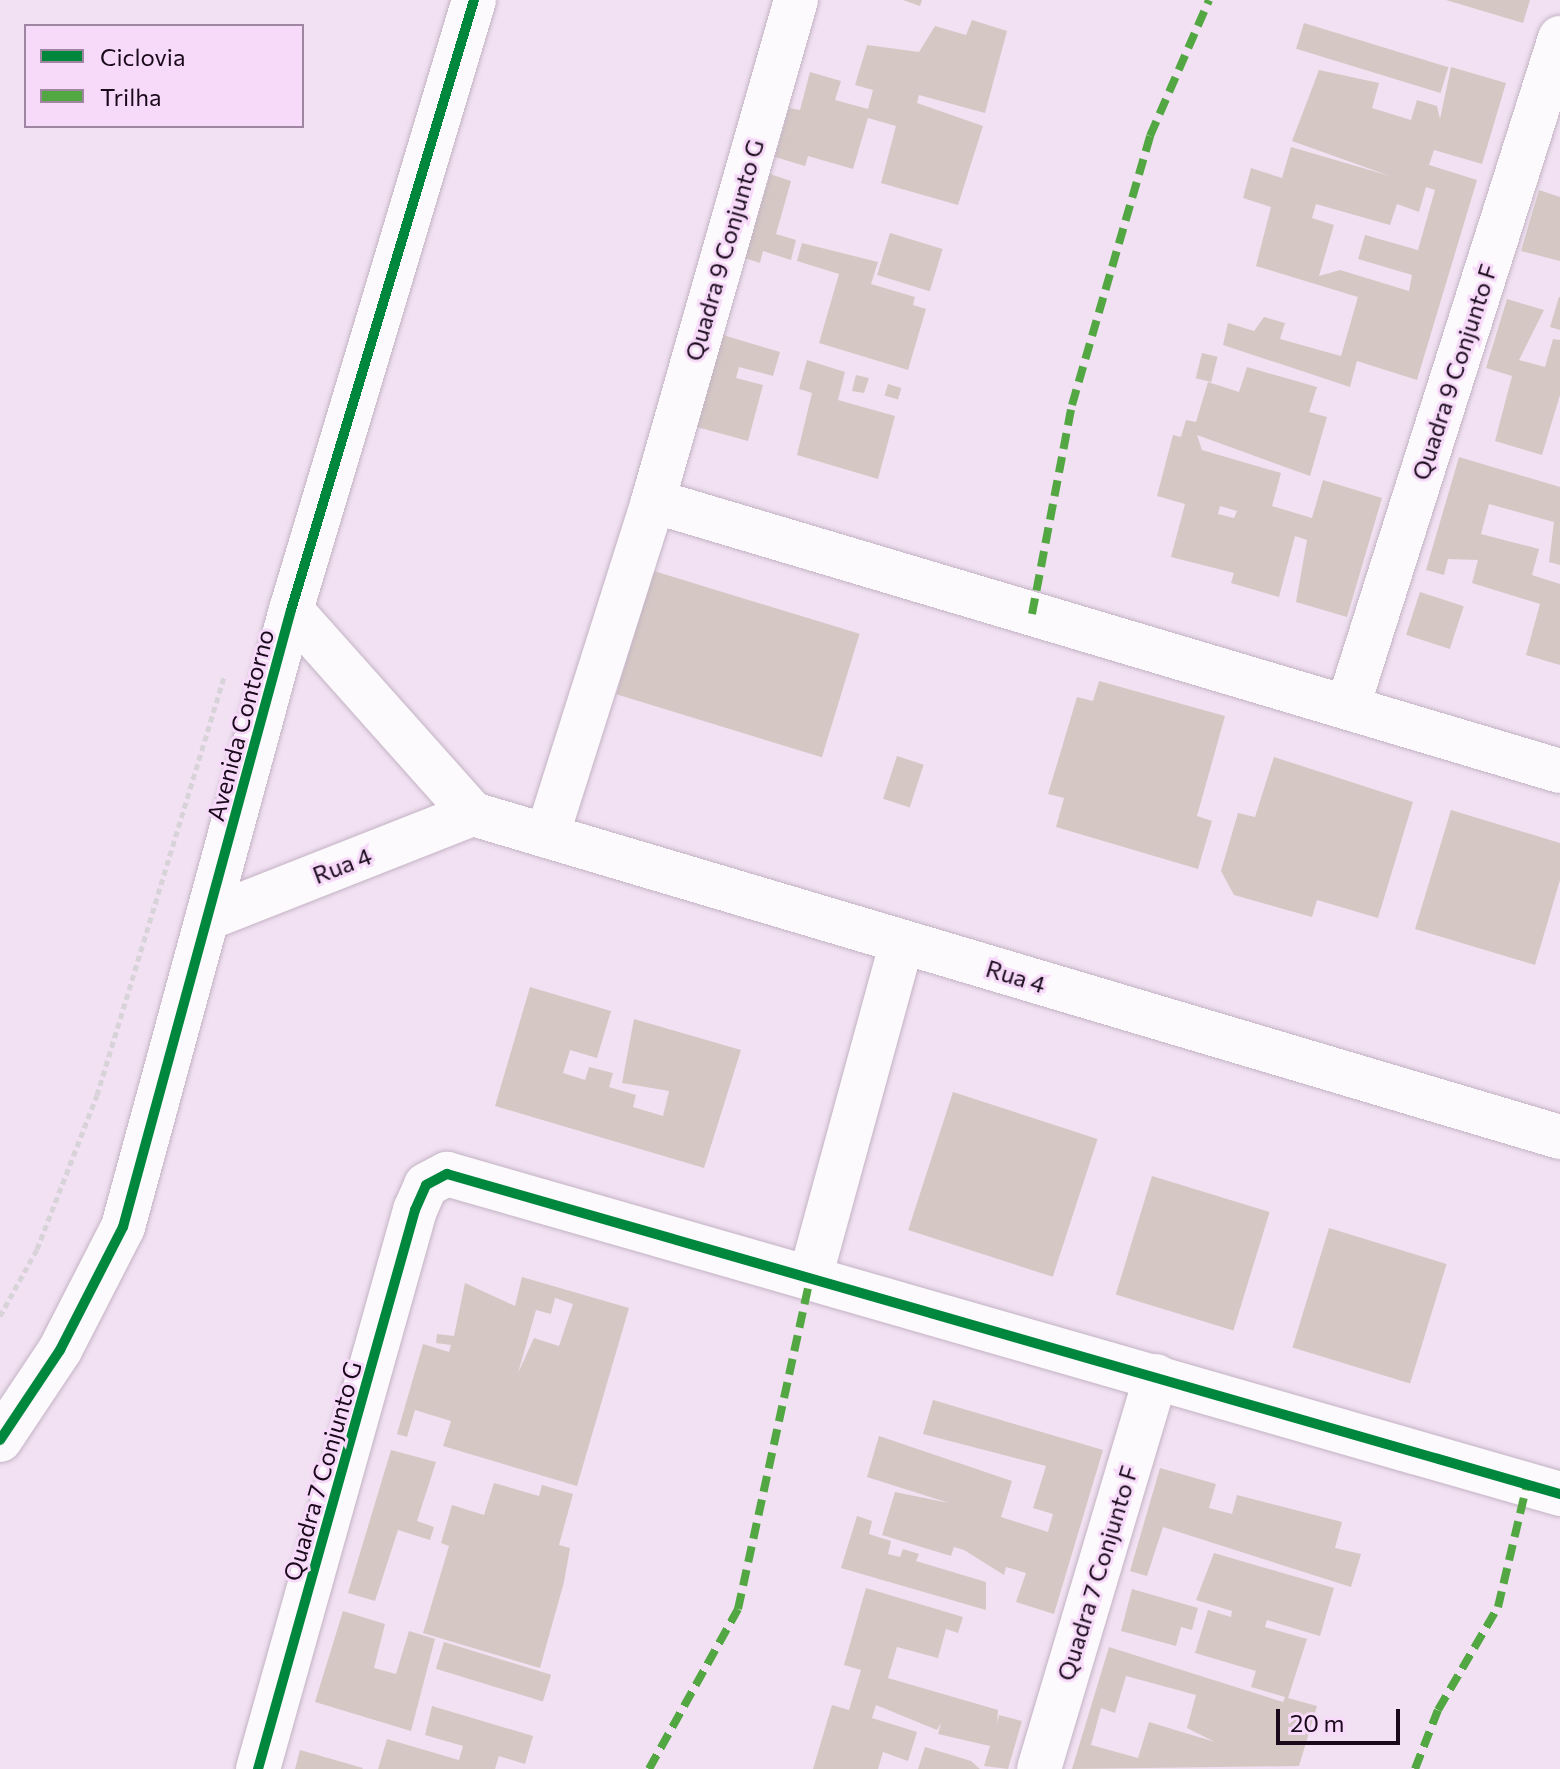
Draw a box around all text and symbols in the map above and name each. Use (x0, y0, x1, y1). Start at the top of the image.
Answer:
legend (24, 24, 304, 128)
text: Ciclovia (100, 42, 186, 71)
text: Trilha (100, 82, 162, 111)
street label: Quadra 9 Conjunto G (679, 136, 769, 364)
street label: Quadra 9 Conjunto F (1406, 260, 1502, 484)
street label: Avenida Contorno (201, 626, 279, 824)
street label: Rua 4 (308, 841, 376, 889)
street label: Rua 4 (983, 953, 1049, 999)
street label: Quadra 7 Conjunto G (277, 1358, 367, 1584)
street label: Quadra 7 Conjunto F (1051, 1462, 1143, 1684)
scale bar (1280, 1693, 1404, 1743)
text: 20 m (1290, 1708, 1344, 1737)

